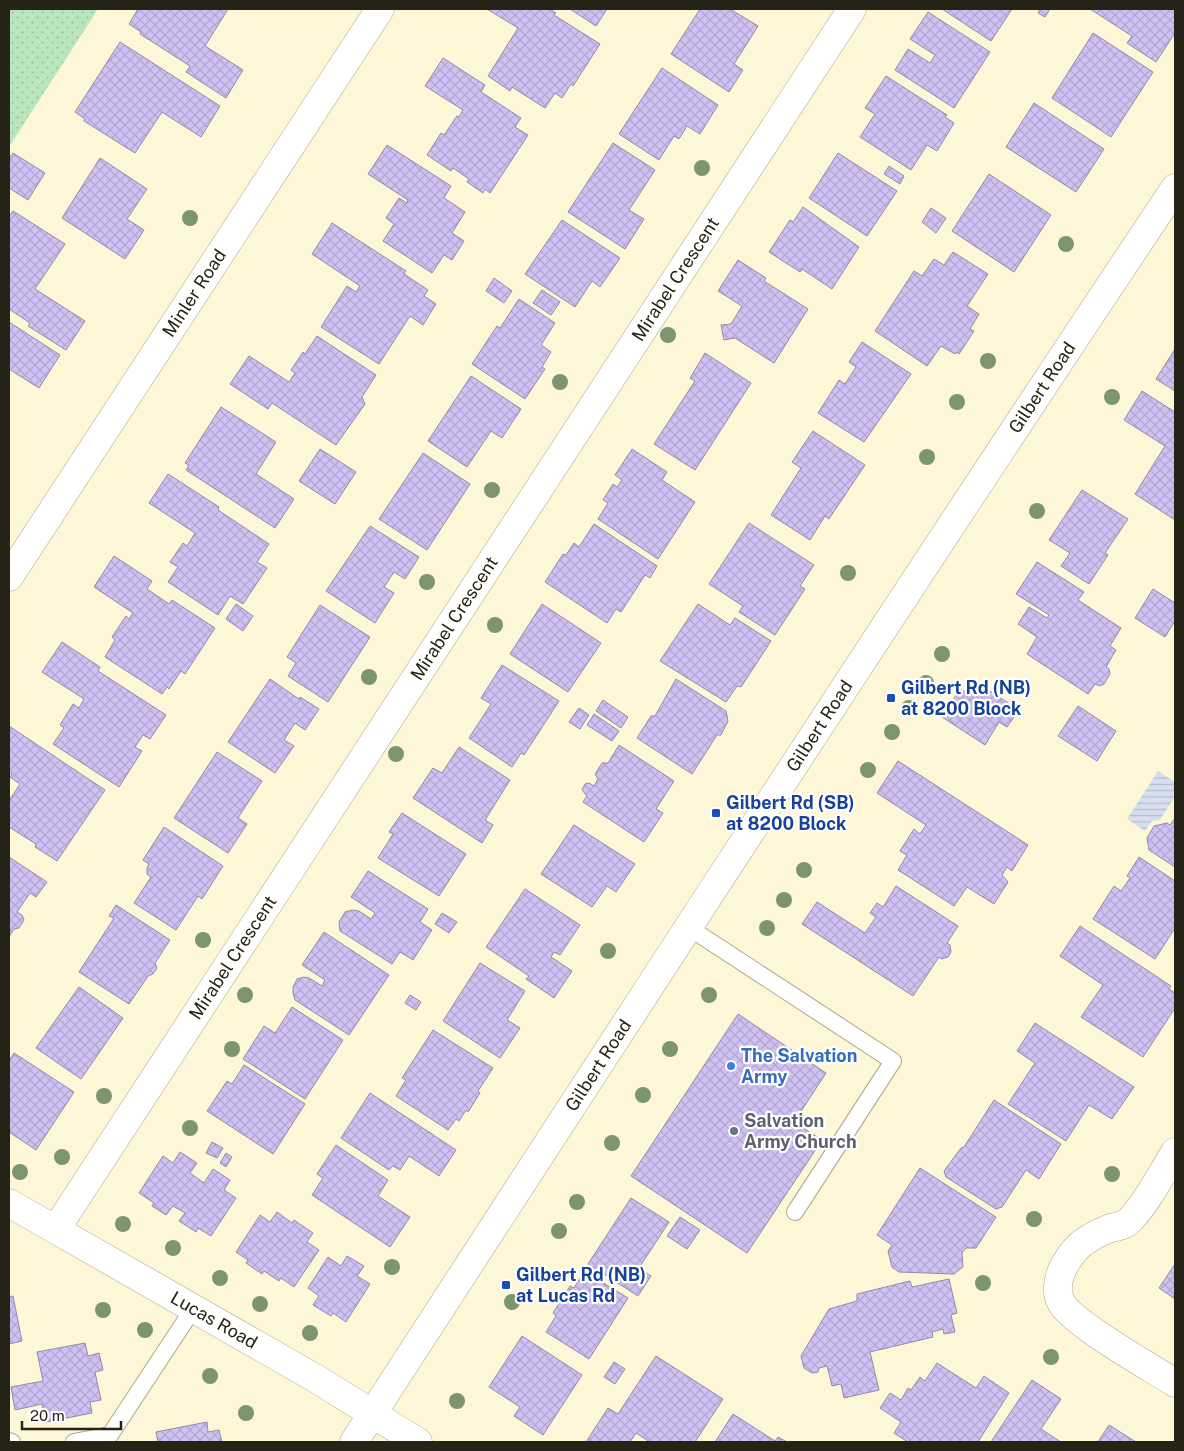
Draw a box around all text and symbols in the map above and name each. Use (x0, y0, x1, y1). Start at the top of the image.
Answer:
street label: Mirabel Crescent (627, 213, 723, 345)
street label: Minler Road (158, 245, 230, 341)
street label: Gilbert Road (1004, 338, 1079, 437)
street label: Mirabel Crescent (406, 552, 502, 684)
street label: Gilbert Road (782, 676, 857, 775)
place label: Gilbert Rd (NB) at 8200 Block (901, 677, 1031, 719)
marker: Gilbert Rd (NB) at 8200 Block (885, 692, 897, 704)
place label: Gilbert Rd (SB) at 8200 Block (726, 792, 855, 834)
marker: Gilbert Rd (SB) at 8200 Block (710, 807, 722, 819)
street label: Mirabel Crescent (185, 892, 281, 1023)
street label: Gilbert Road (561, 1015, 635, 1115)
place label: The Salvation Army (741, 1045, 857, 1087)
marker: The Salvation Army (725, 1060, 737, 1072)
place label: Salvation Army Church (744, 1110, 857, 1152)
marker: Salvation Army Church (728, 1125, 740, 1137)
place label: Gilbert Rd (NB) at Lucas Rd (516, 1264, 646, 1306)
marker: Gilbert Rd (NB) at Lucas Rd (500, 1279, 512, 1291)
street label: Lucas Road (167, 1287, 261, 1353)
scale bar (22, 1398, 121, 1430)
text: 20 m (30, 1407, 65, 1424)

